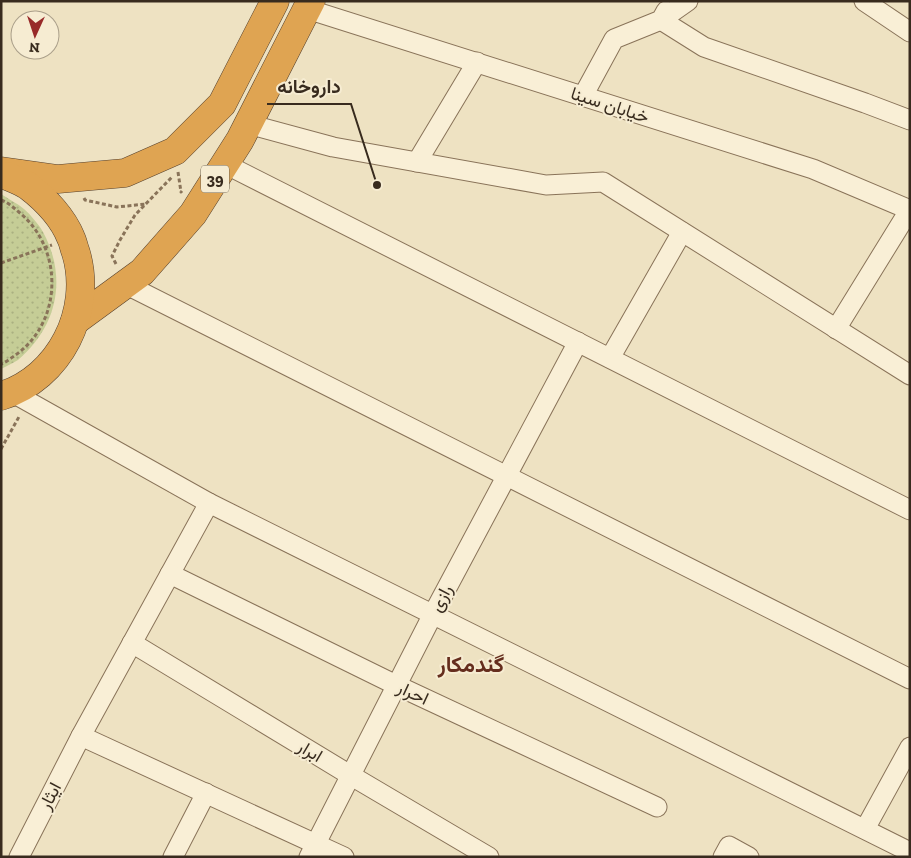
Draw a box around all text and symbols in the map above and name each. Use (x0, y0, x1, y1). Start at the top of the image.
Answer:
north arrow (10, 10, 60, 60)
text: N (28, 39, 40, 56)
callout: داروخانه (267, 70, 351, 104)
text: داروخانه (277, 75, 341, 99)
street label: خیابان سینا (568, 82, 652, 128)
road number: 39 (201, 165, 229, 192)
street label: رازی (425, 580, 457, 616)
district label: گندمکار (437, 651, 504, 678)
street label: احرار (393, 676, 432, 710)
street label: ابرار (293, 734, 327, 767)
street label: ایثار (33, 779, 66, 814)

